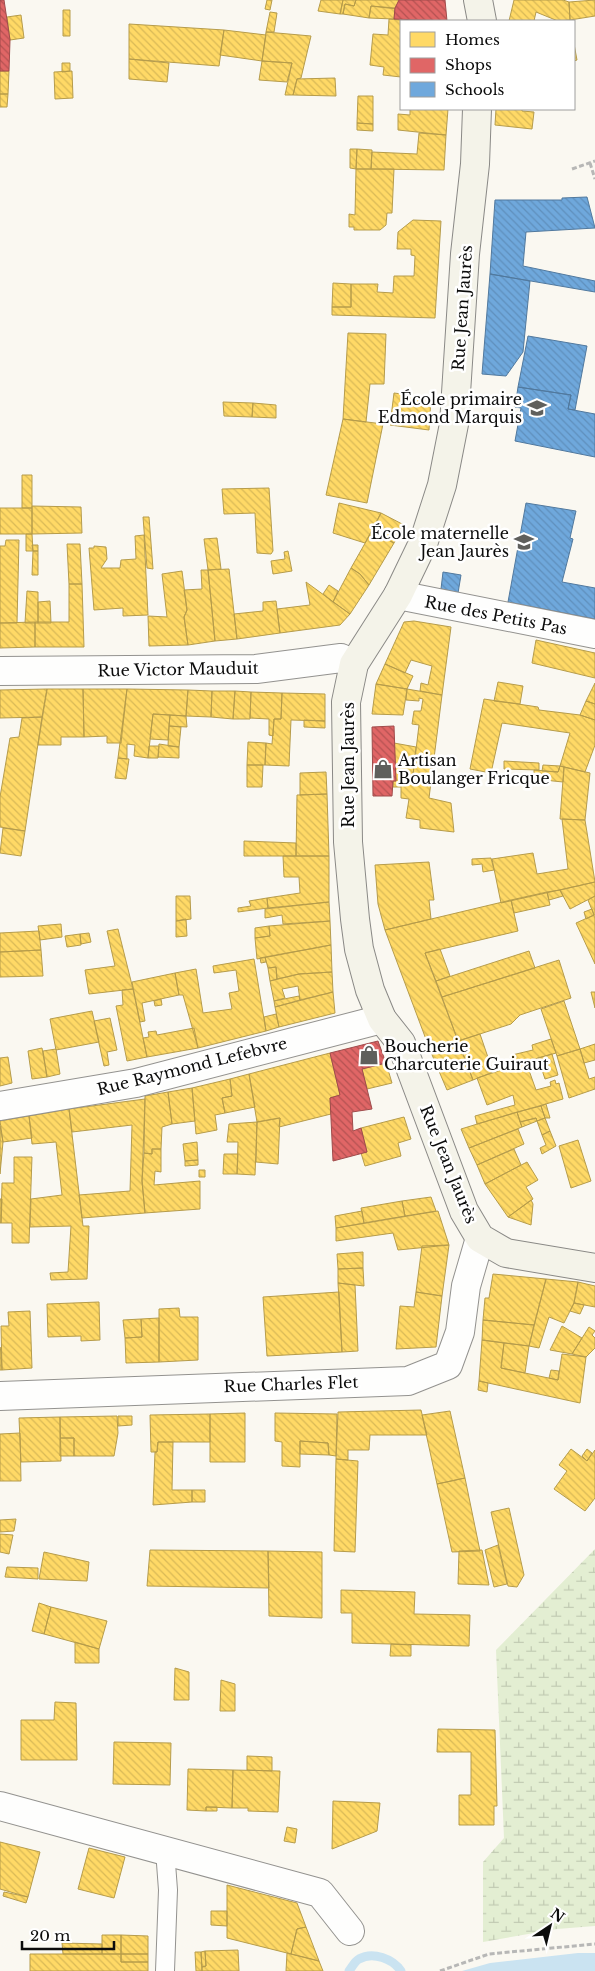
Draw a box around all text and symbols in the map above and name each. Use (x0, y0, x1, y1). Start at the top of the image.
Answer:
legend (400, 20, 575, 110)
text: Homes (445, 30, 500, 49)
text: Shops (445, 55, 492, 74)
text: Schools (445, 80, 505, 99)
street label: Rue Jean Jaurès (448, 245, 476, 371)
place label: École primaire Edmond Marquis (378, 389, 522, 427)
school or university icon: École primaire Edmond Marquis (526, 397, 548, 419)
place label: École maternelle Jean Jaurès (371, 523, 509, 561)
school or university icon: École maternelle Jean Jaurès (513, 531, 535, 553)
street label: Rue des Petits Pas (423, 591, 569, 639)
street label: Rue Victor Mauduit (97, 658, 259, 680)
street label: Rue Jean Jaurès (338, 702, 358, 828)
place label: Artisan Boulanger Fricque (397, 750, 550, 788)
shop icon: Artisan Boulanger Fricque (372, 758, 394, 780)
street label: Rue Raymond Lefebvre (95, 1033, 289, 1099)
place label: Boucherie Charcuterie Guiraut (384, 1036, 549, 1074)
shop icon: Boucherie Charcuterie Guiraut (358, 1044, 380, 1066)
street label: Rue Jean Jaurès (416, 1102, 482, 1226)
street label: Rue Charles Flet (223, 1372, 359, 1396)
north arrow (525, 1901, 575, 1951)
text: N (547, 1904, 568, 1927)
scale bar (22, 1918, 115, 1950)
text: 20 m (30, 1926, 70, 1945)

